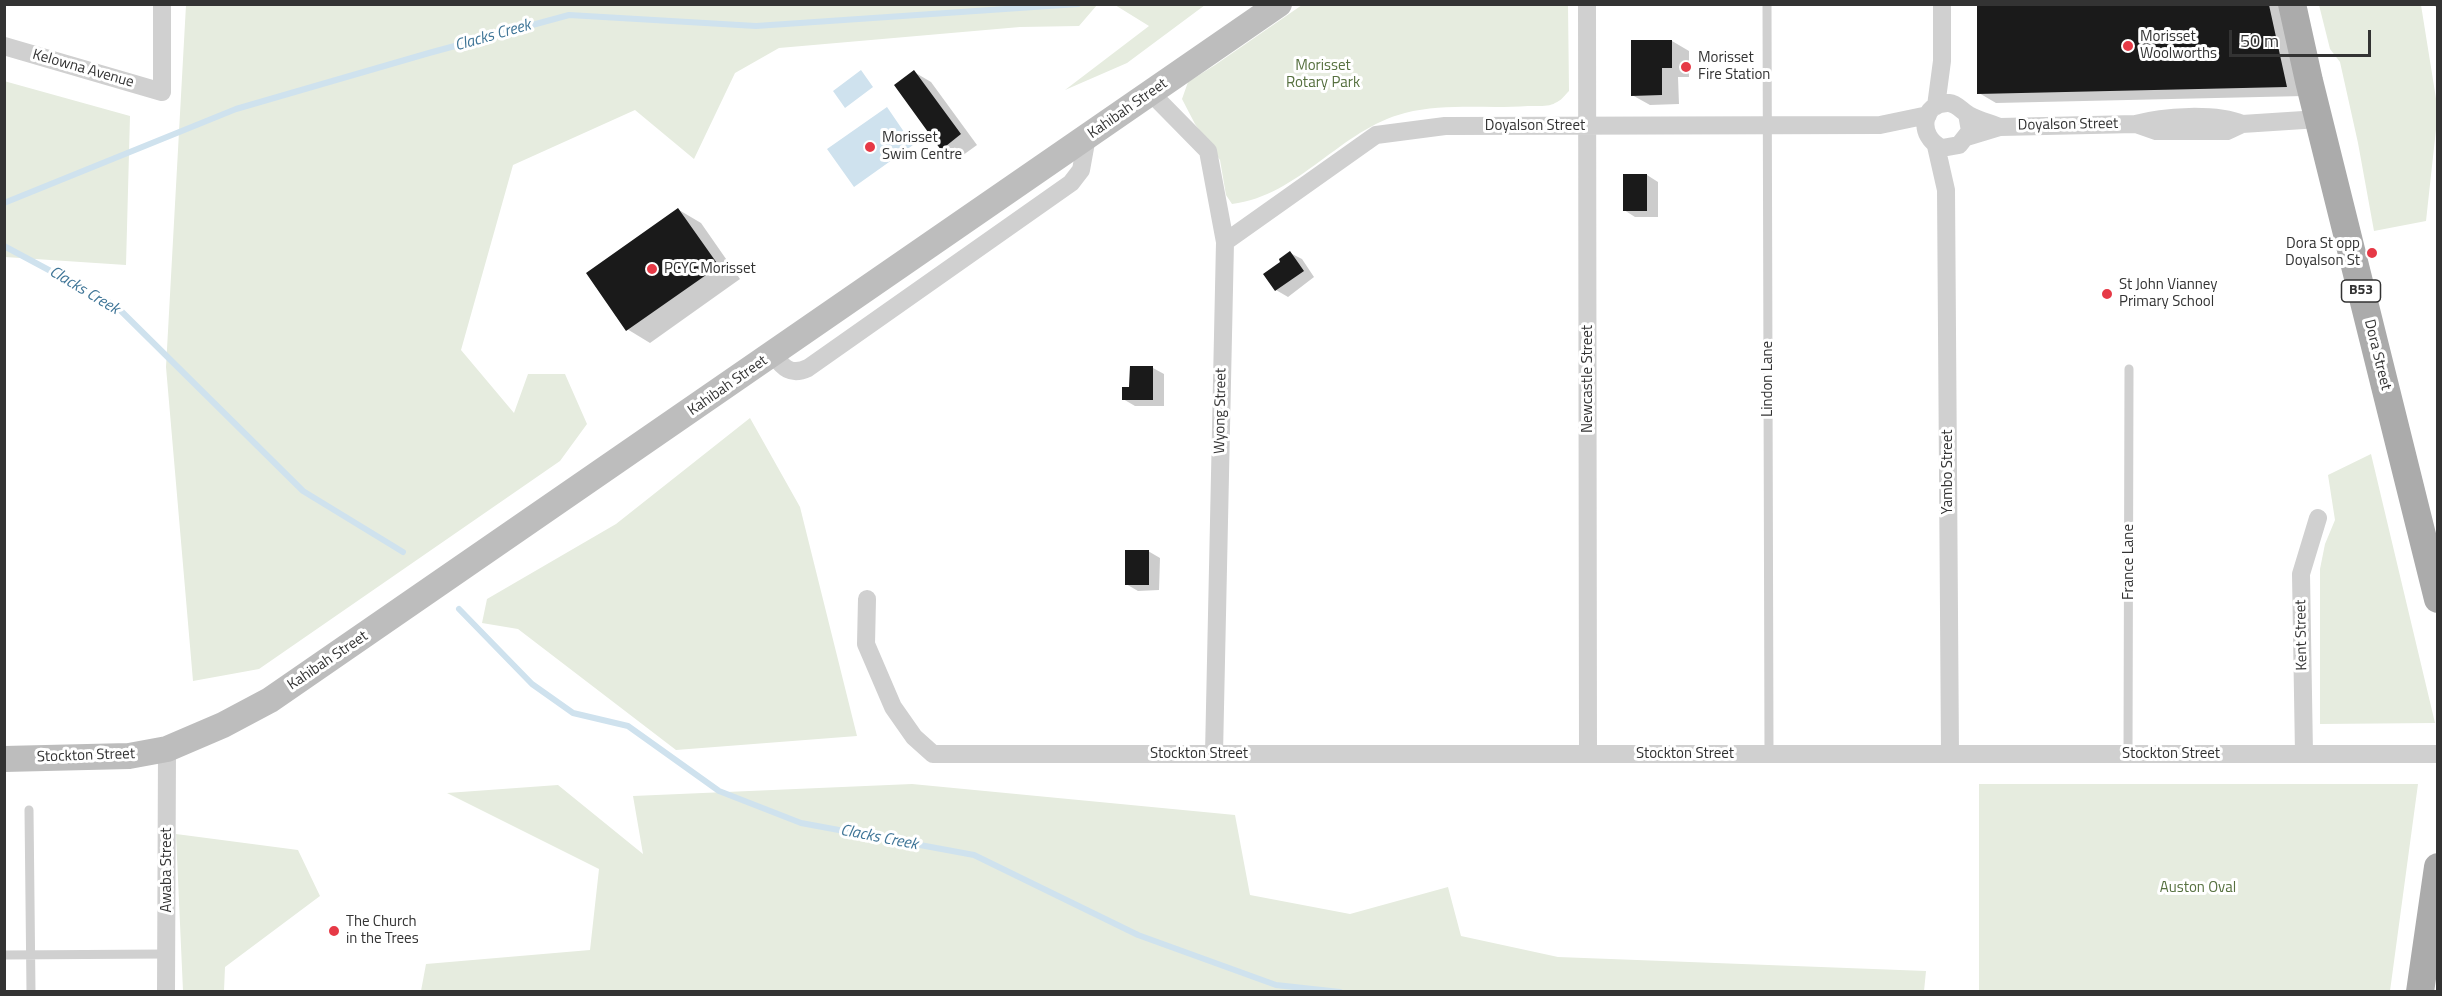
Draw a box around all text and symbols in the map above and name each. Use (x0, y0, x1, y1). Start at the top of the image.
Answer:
water label: Clacks Creek (453, 16, 533, 56)
scale bar (2232, 18, 2374, 56)
text: 50 m (2240, 27, 2279, 54)
place label: Morisset Woolworths (2140, 28, 2217, 63)
marker: Morisset Woolworths (2121, 39, 2135, 53)
street label: Kelowna Avenue (30, 46, 136, 92)
place label: Morisset Fire Station (1698, 49, 1770, 84)
park label: Morisset Rotary Park (1286, 57, 1360, 92)
marker: Morisset Fire Station (1679, 60, 1693, 74)
street label: Kahibah Street (1085, 75, 1171, 143)
street label: Doyalson Street (2018, 115, 2118, 135)
street label: Doyalson Street (1485, 117, 1585, 135)
place label: Morisset Swim Centre (882, 129, 962, 164)
marker: Morisset Swim Centre (863, 140, 877, 154)
place label: Dora St opp Doyalson St (2285, 235, 2360, 270)
marker: Dora St opp Doyalson St (2365, 246, 2379, 260)
place label: PCYC Morisset (664, 260, 756, 278)
marker: PCYC Morisset (645, 262, 659, 276)
water label: Clacks Creek (45, 263, 123, 319)
place label: St John Vianney Primary School (2119, 276, 2217, 311)
road number: B53 (2342, 280, 2380, 302)
marker: St John Vianney Primary School (2100, 287, 2114, 301)
street label: Dora Street (2360, 318, 2394, 392)
street label: Newcastle Street (1579, 325, 1597, 433)
street label: Lindon Lane (1759, 341, 1777, 417)
street label: Kahibah Street (685, 352, 771, 420)
street label: Wyong Street (1211, 368, 1231, 454)
street label: Yambo Street (1939, 430, 1957, 514)
street label: France Lane (2120, 524, 2138, 600)
street label: Kent Street (2292, 599, 2312, 671)
street label: Kahibah Street (284, 628, 372, 694)
street label: Stockton Street (37, 745, 135, 767)
street label: Stockton Street (1150, 745, 1248, 763)
street label: Stockton Street (1636, 745, 1734, 763)
street label: Stockton Street (2122, 745, 2220, 763)
water label: Clacks Creek (839, 821, 919, 855)
street label: Awaba Street (158, 828, 176, 912)
park label: Auston Oval (2160, 879, 2236, 897)
place label: The Church in the Trees (346, 913, 419, 948)
marker: The Church in the Trees (327, 924, 341, 938)

